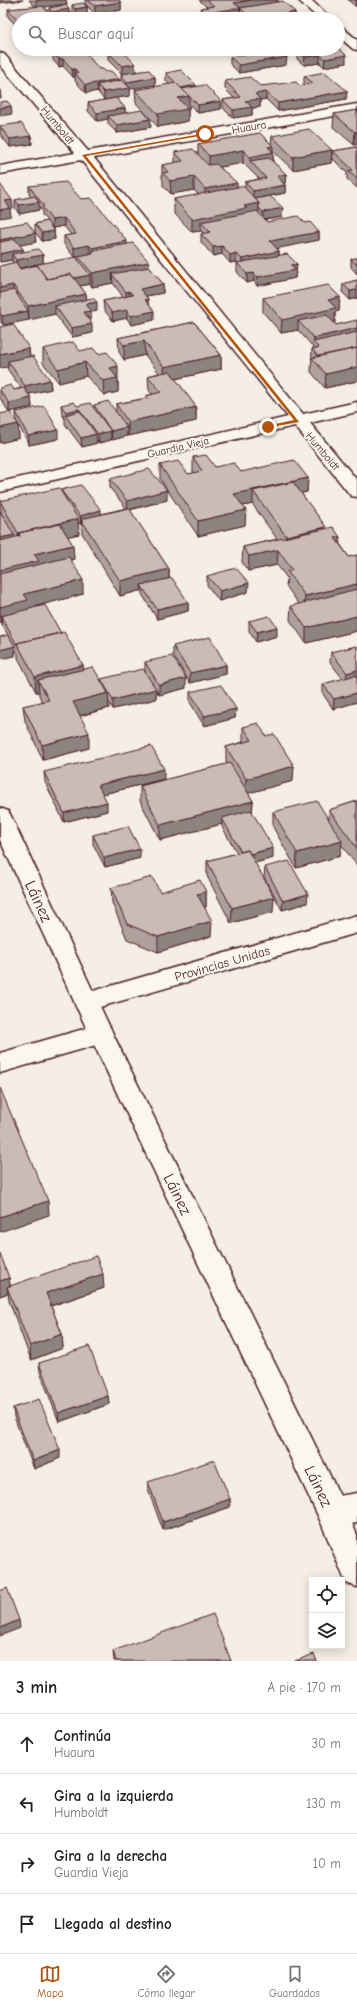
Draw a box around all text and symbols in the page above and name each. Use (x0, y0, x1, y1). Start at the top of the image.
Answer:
search box (12, 12, 345, 56)
icon: search (26, 23, 48, 45)
text: Buscar aquí (58, 25, 134, 43)
street label: Humboldt (38, 104, 78, 148)
street label: Huaura (231, 118, 267, 137)
route start (196, 125, 214, 143)
route end (259, 418, 277, 436)
street label: Humboldt (303, 430, 343, 474)
street label: Guardia Vieja (146, 434, 210, 461)
street label: Láinez (21, 878, 55, 925)
street label: Provincias Unidas (173, 943, 271, 984)
street label: Láinez (159, 1171, 195, 1218)
street label: Láinez (300, 1463, 336, 1510)
map controls (309, 1577, 345, 1649)
button: locate (309, 1577, 345, 1613)
button: layers (309, 1613, 345, 1649)
text: 3 min (16, 1678, 57, 1697)
text: A pie · 170 m (267, 1680, 341, 1695)
text: Continúa (54, 1727, 111, 1745)
icon: ahead (16, 1733, 38, 1755)
text: 30 m (311, 1736, 341, 1751)
text: Huaura (54, 1745, 95, 1760)
text: Gira a la izquierda (54, 1787, 174, 1805)
icon: left (16, 1793, 38, 1815)
text: 130 m (306, 1796, 341, 1811)
text: Humboldt (54, 1805, 108, 1820)
text: Gira a la derecha (54, 1847, 167, 1865)
icon: right (16, 1853, 38, 1875)
text: 10 m (313, 1856, 341, 1871)
text: Guardia Vieja (54, 1865, 129, 1880)
icon: arrive (16, 1913, 38, 1935)
text: Llegada al destino (54, 1915, 172, 1933)
tab: Mapa (37, 1963, 63, 2000)
tab: Cómo llegar (138, 1963, 195, 2000)
tab: Guardados (269, 1963, 320, 2000)

